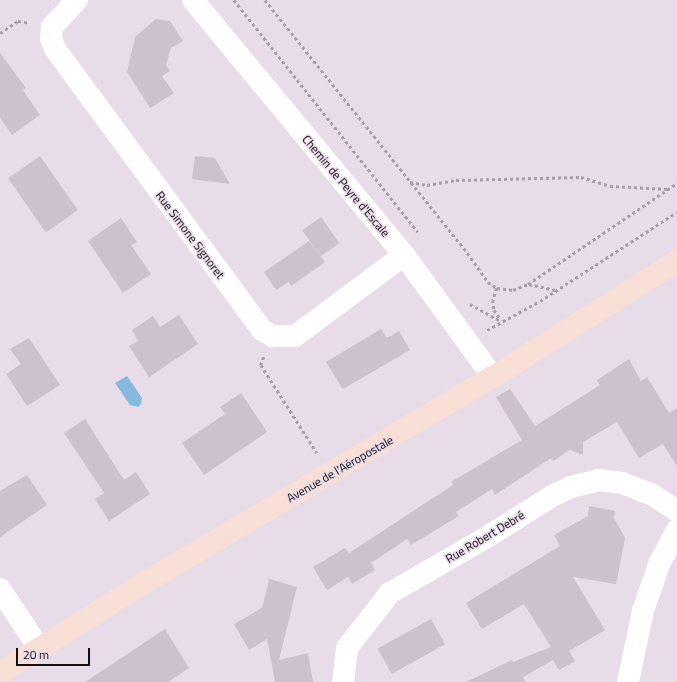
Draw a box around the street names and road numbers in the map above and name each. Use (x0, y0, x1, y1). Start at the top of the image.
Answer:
street label: Chemin de Peyre d'Escale (299, 132, 393, 240)
street label: Rue Simone Signoret (153, 189, 227, 281)
street label: Avenue de l'Aéropostale (284, 433, 396, 505)
street label: Rue Robert Debré (443, 508, 527, 566)

